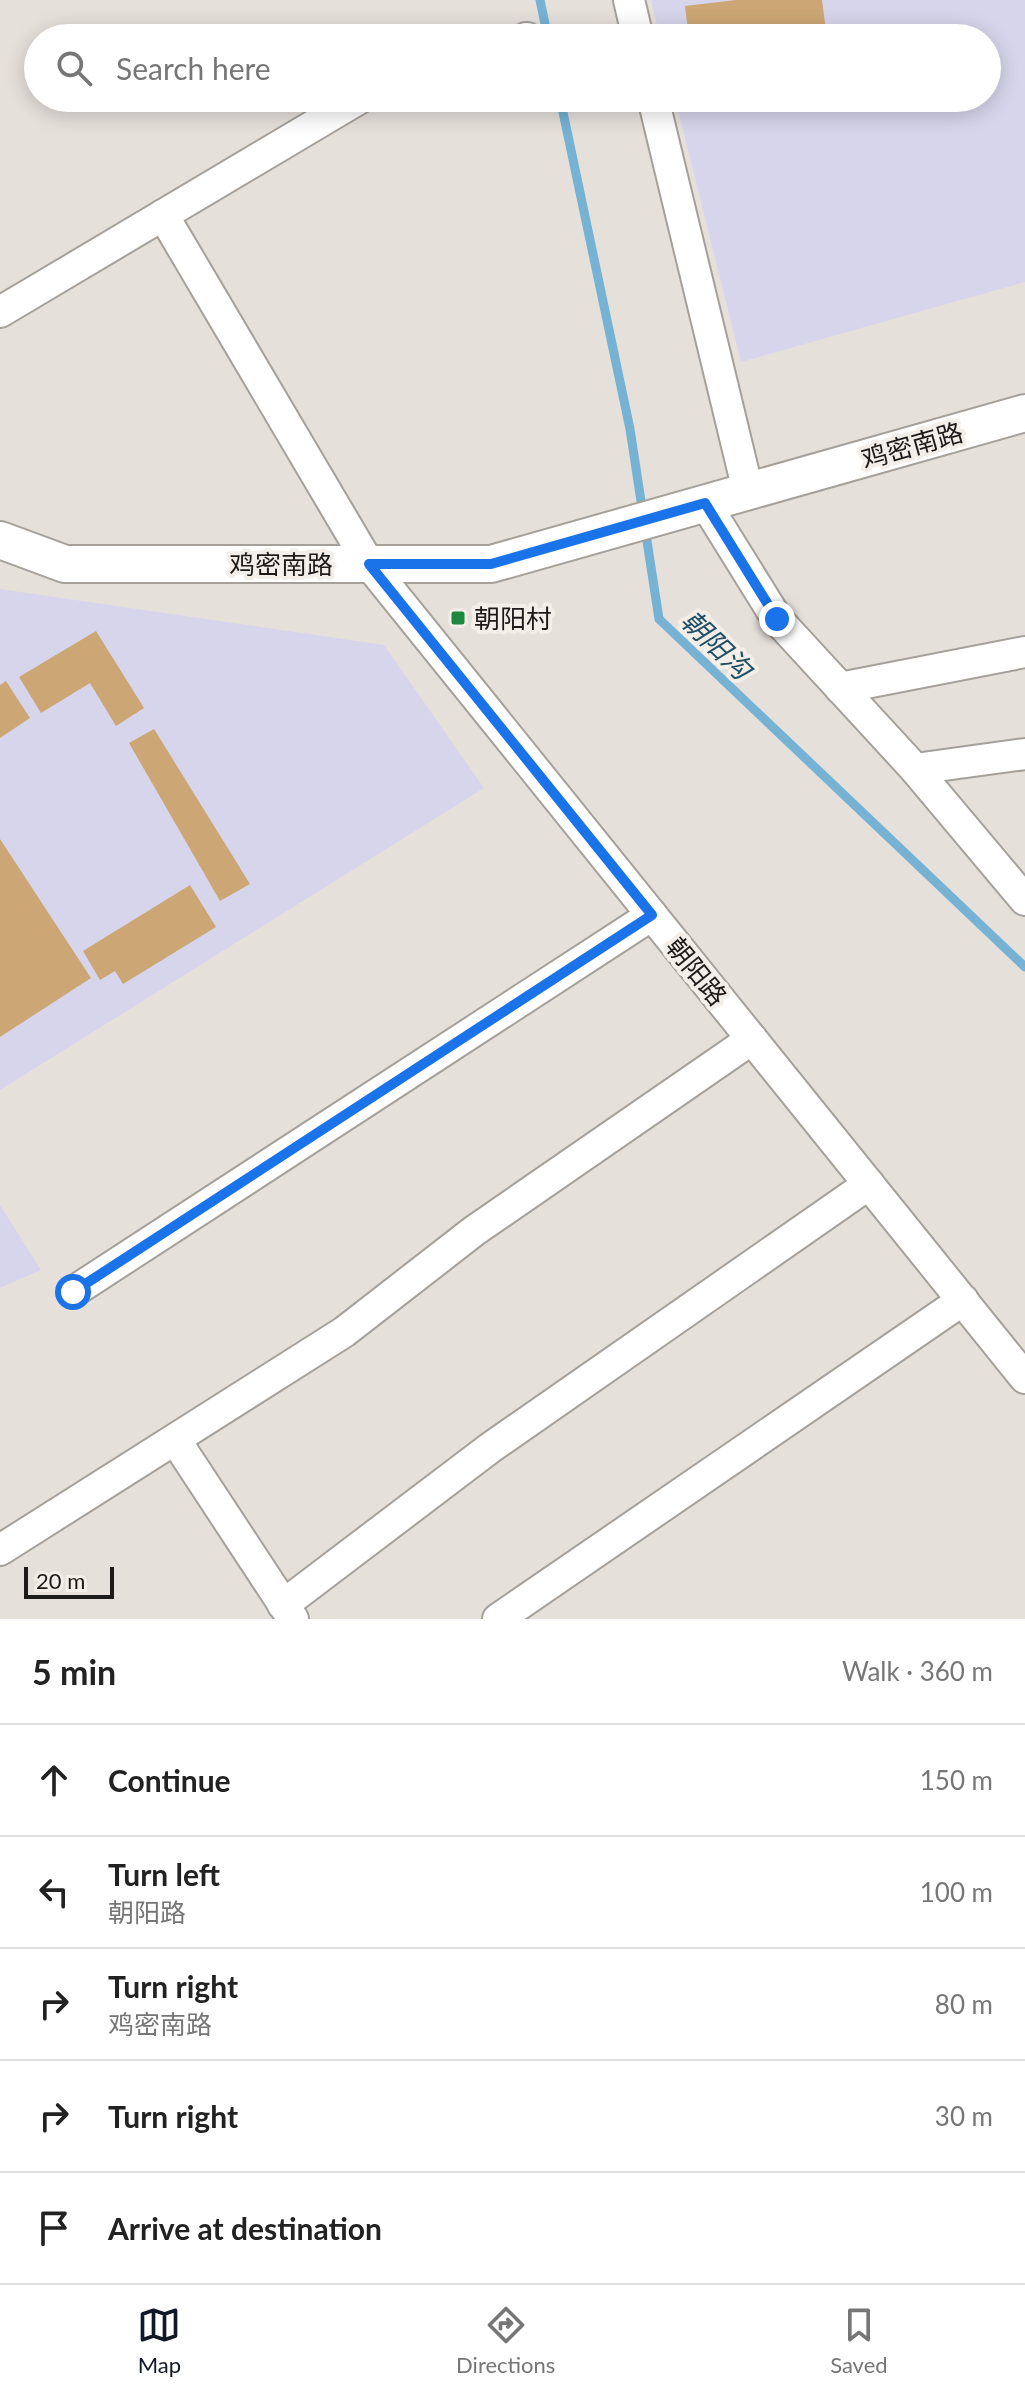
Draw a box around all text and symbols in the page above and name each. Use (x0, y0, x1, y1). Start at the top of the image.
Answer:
search box (24, 24, 1001, 112)
icon: search (52, 46, 96, 90)
text: Search here (116, 50, 271, 86)
street label: 鸡密南路 (858, 415, 966, 475)
street label: 鸡密南路 (229, 548, 333, 580)
route end (759, 601, 795, 637)
place label: 朝阳村 (474, 602, 552, 634)
water label: 朝阳沟 (675, 603, 761, 687)
marker: 朝阳村 (449, 609, 467, 627)
street label: 朝阳路 (660, 931, 734, 1011)
route start (55, 1274, 91, 1310)
scale bar (24, 1563, 114, 1599)
text: 20 m (36, 1567, 85, 1594)
text: 5 min (32, 1651, 116, 1692)
text: Walk · 360 m (842, 1655, 993, 1687)
icon: ahead (32, 1758, 76, 1802)
text: Continue (108, 1762, 231, 1798)
text: 150 m (920, 1764, 993, 1796)
text: Turn left (108, 1856, 220, 1892)
icon: left (32, 1870, 76, 1914)
text: 100 m (920, 1876, 993, 1908)
text: 朝阳路 (108, 1896, 186, 1928)
text: Turn right (108, 1968, 238, 2004)
icon: right (32, 1982, 76, 2026)
text: 80 m (935, 1988, 993, 2020)
text: 鸡密南路 (108, 2008, 212, 2040)
icon: right (32, 2094, 76, 2138)
text: Turn right (108, 2098, 238, 2134)
text: 30 m (935, 2100, 993, 2132)
icon: arrive (32, 2206, 76, 2250)
text: Arrive at destination (108, 2210, 382, 2246)
tab: Map (137, 2303, 181, 2378)
tab: Directions (456, 2303, 555, 2378)
tab: Saved (830, 2303, 888, 2378)

